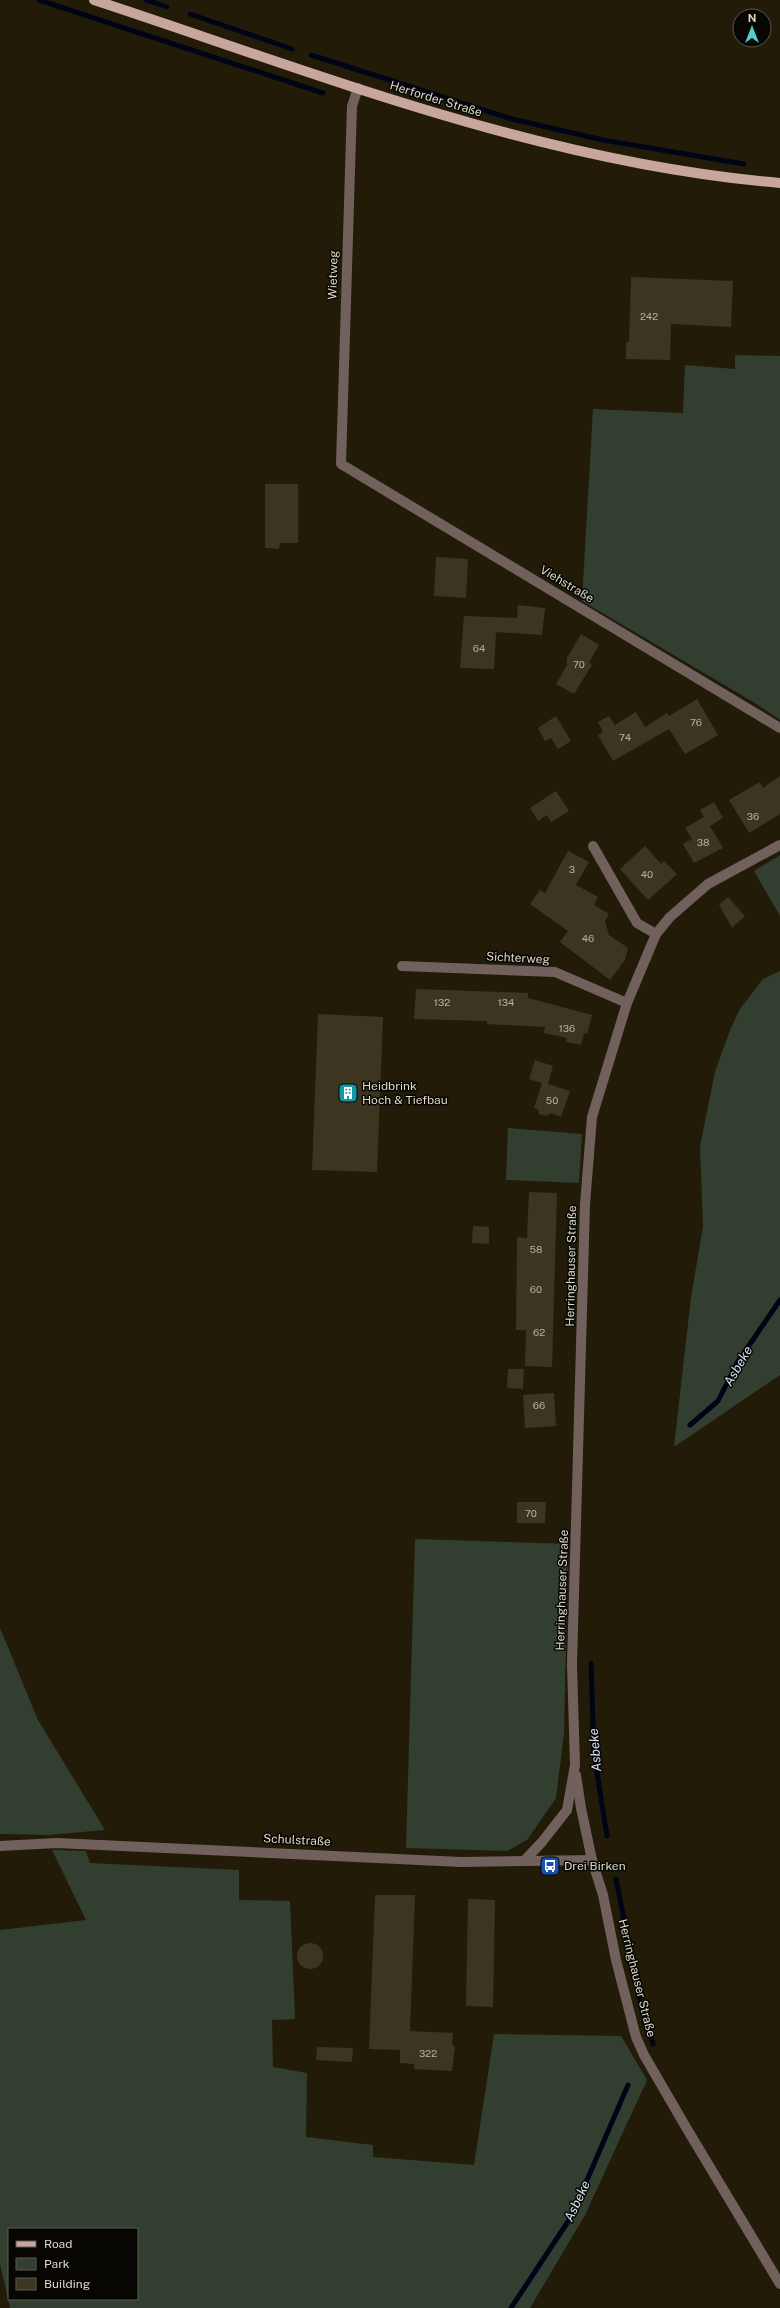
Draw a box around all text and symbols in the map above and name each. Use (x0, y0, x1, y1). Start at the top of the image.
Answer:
north arrow (732, 8, 772, 48)
text: N (748, 12, 756, 24)
street label: Herforder Straße (388, 78, 484, 120)
street label: Wietweg (325, 250, 341, 300)
house number: 242 (640, 310, 658, 322)
street label: Viehstraße (538, 562, 597, 606)
house number: 64 (473, 642, 485, 654)
house number: 70 (573, 658, 585, 670)
house number: 76 (690, 716, 702, 728)
house number: 74 (619, 731, 631, 743)
house number: 36 (747, 810, 759, 822)
house number: 38 (697, 836, 709, 848)
house number: 3 (569, 863, 575, 875)
house number: 40 (641, 868, 653, 880)
house number: 46 (582, 932, 594, 944)
street label: Sichterweg (486, 949, 550, 967)
house number: 132 (434, 996, 450, 1008)
house number: 134 (498, 996, 514, 1008)
house number: 136 (559, 1022, 575, 1034)
place label: Heidbrink Hoch & Tiefbau (362, 1079, 448, 1107)
building icon: Heidbrink Hoch & Tiefbau (337, 1082, 359, 1104)
house number: 50 (546, 1094, 558, 1106)
street label: Herringhauser Straße (563, 1205, 579, 1327)
house number: 58 (530, 1243, 542, 1255)
house number: 60 (530, 1283, 542, 1295)
house number: 62 (533, 1326, 545, 1338)
water label: Asbeke (721, 1343, 755, 1389)
house number: 66 (533, 1399, 545, 1411)
house number: 70 (525, 1507, 537, 1519)
street label: Herringhauser Straße (553, 1529, 571, 1651)
water label: Asbeke (586, 1728, 604, 1772)
street label: Schulstraße (263, 1831, 331, 1849)
bus stop icon: Drei Birken (539, 1855, 561, 1877)
place label: Drei Birken (564, 1859, 626, 1873)
street label: Herringhauser Straße (616, 1918, 658, 2039)
house number: 322 (419, 2047, 437, 2059)
water label: Asbeke (561, 2178, 593, 2224)
legend (8, 2228, 138, 2300)
text: Road (44, 2237, 72, 2251)
text: Park (44, 2257, 70, 2271)
text: Building (44, 2277, 90, 2291)

